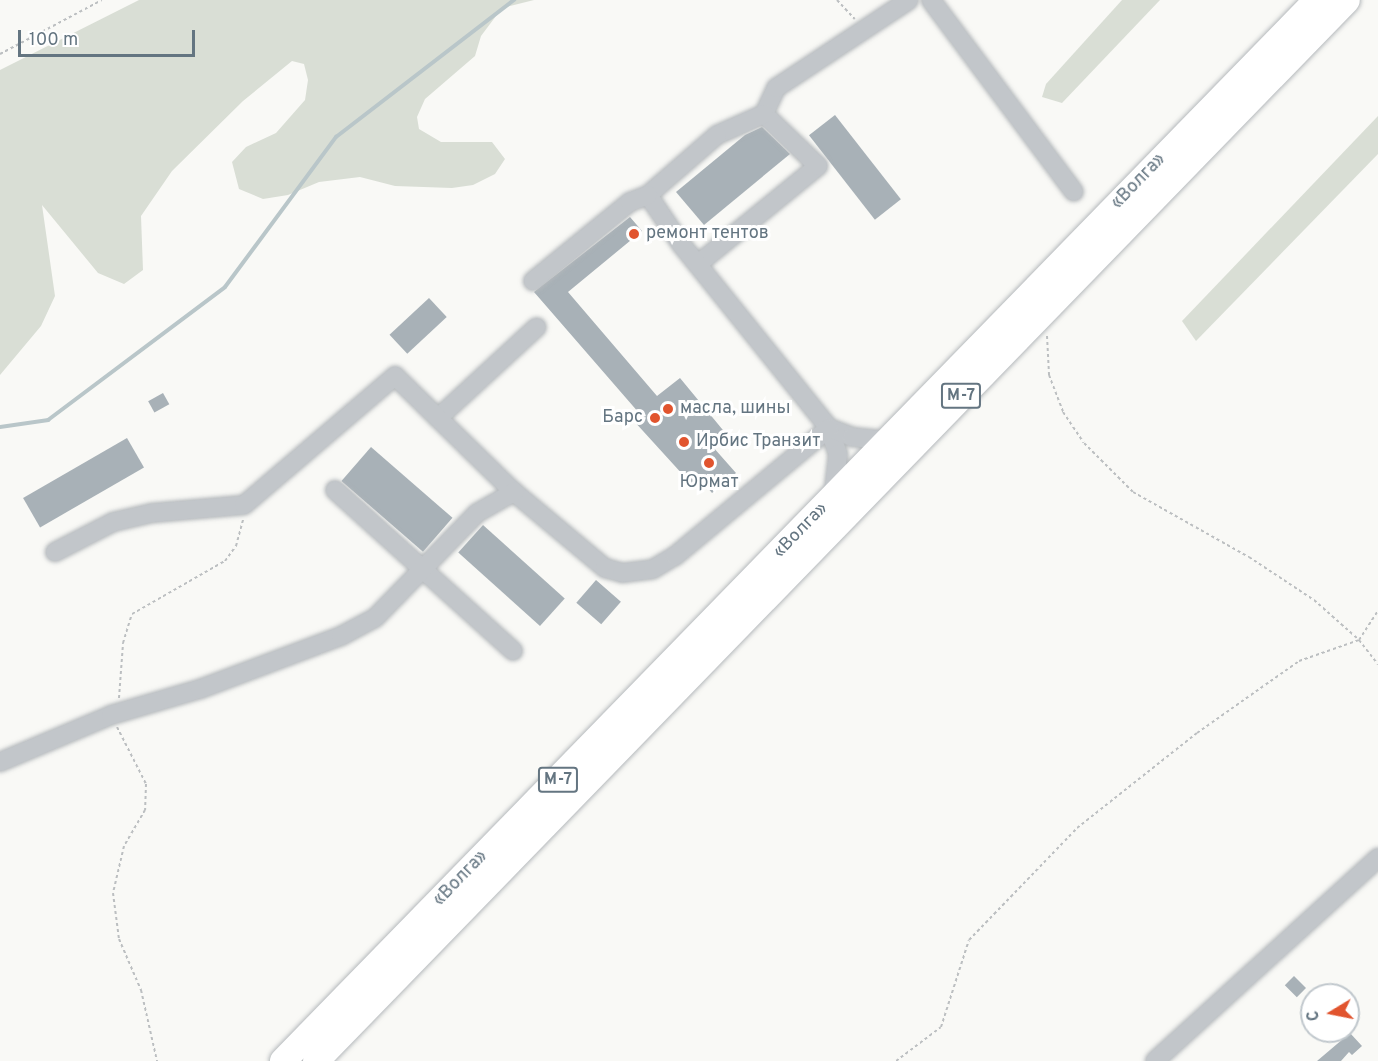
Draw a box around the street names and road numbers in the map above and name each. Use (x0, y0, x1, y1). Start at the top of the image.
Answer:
street label: «Волга» (1107, 150, 1171, 214)
road number: М-7 (940, 383, 982, 409)
street label: «Волга» (769, 499, 833, 563)
road number: М-7 (537, 767, 579, 793)
street label: «Волга» (429, 847, 493, 911)

